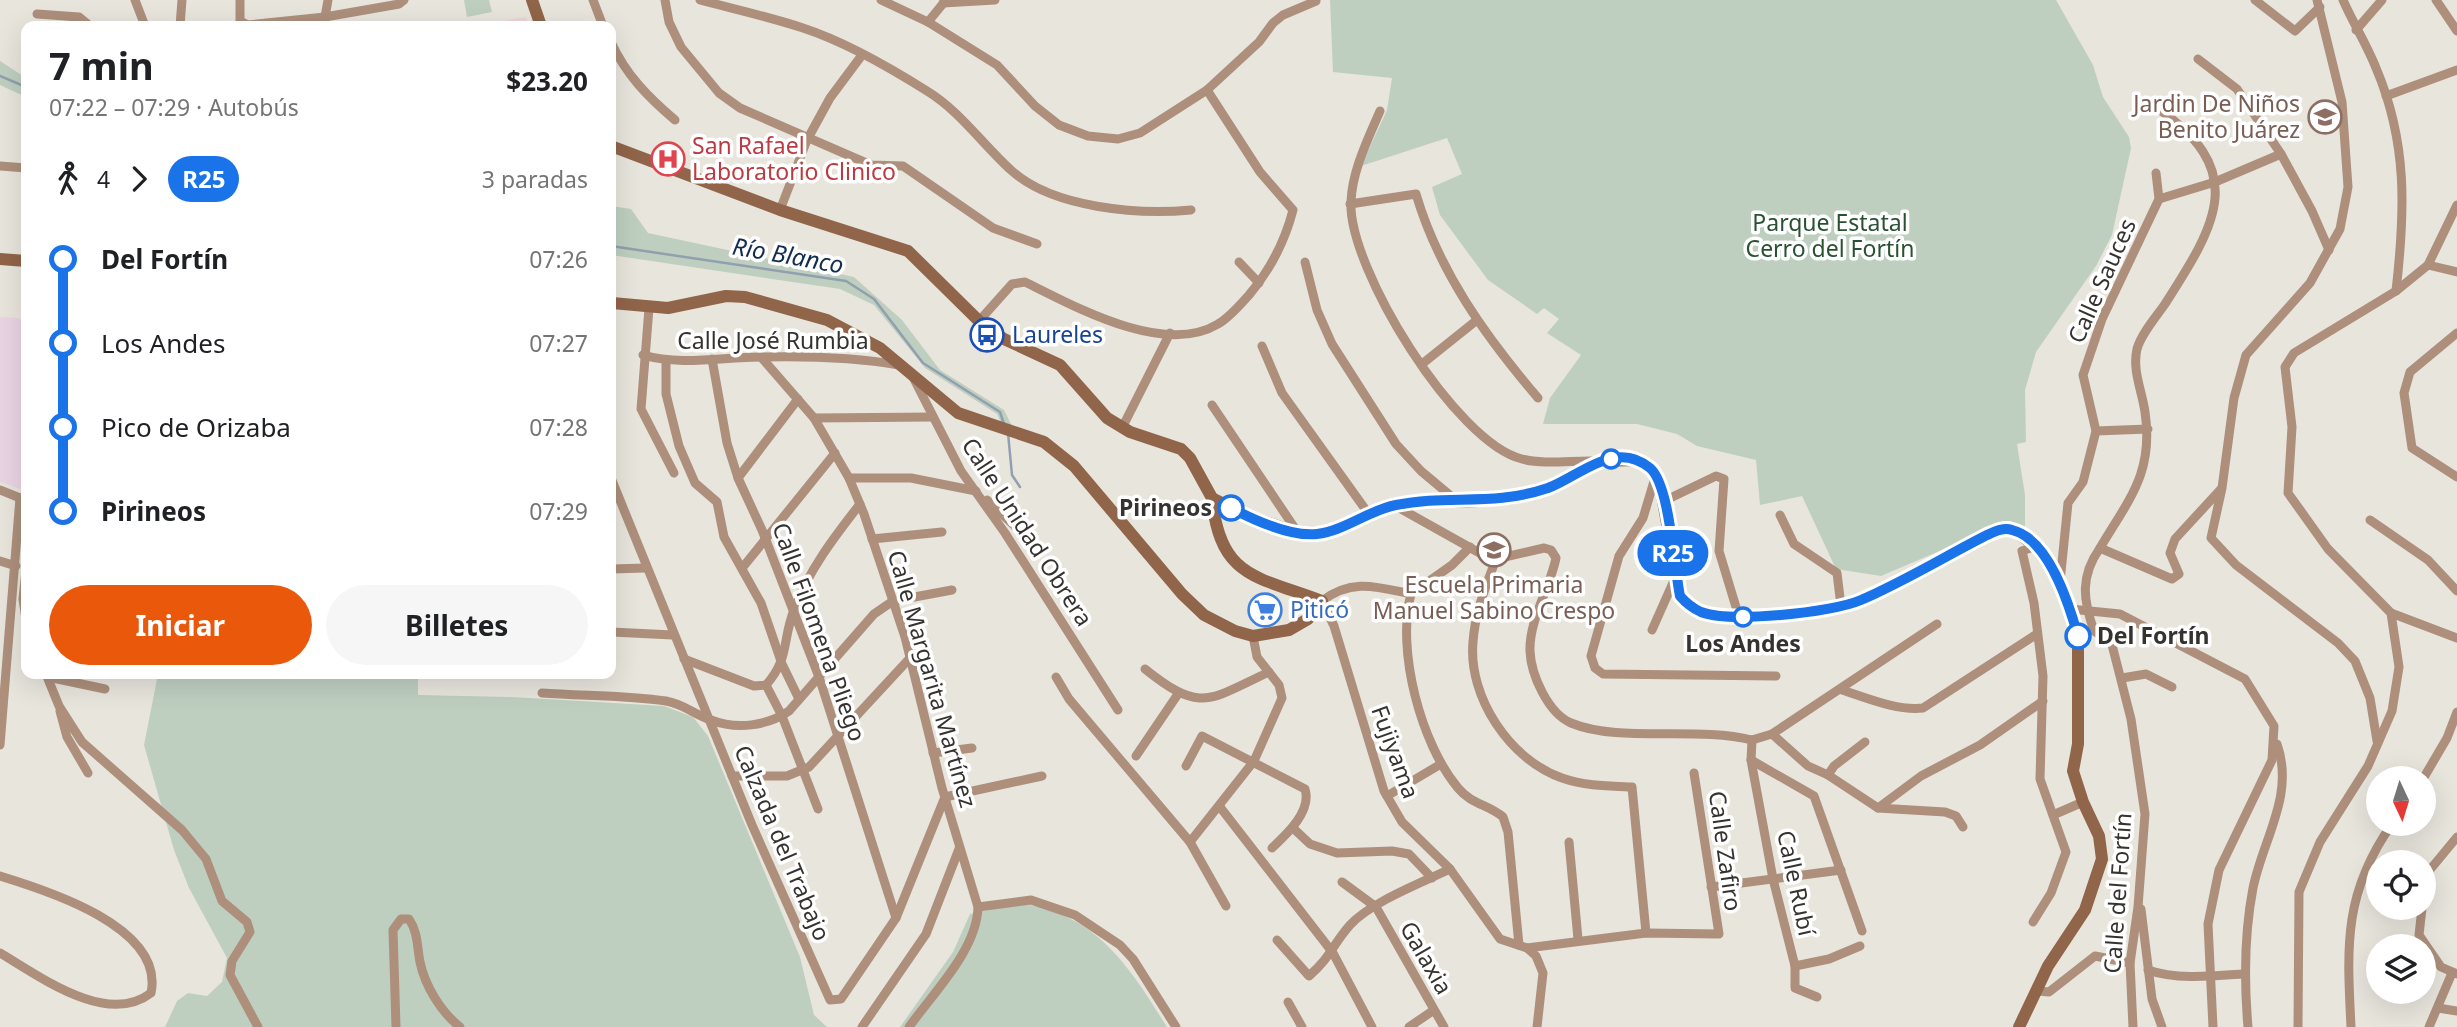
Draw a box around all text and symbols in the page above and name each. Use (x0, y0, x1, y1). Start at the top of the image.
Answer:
text: 7 min (49, 39, 154, 91)
text: $23.20 (506, 63, 588, 99)
place label: Jardin De Niños Benito Juárez (2131, 87, 2300, 145)
text: 07:22 – 07:29 · Autobús (49, 91, 299, 123)
school or university icon: Jardin De Niños Benito Juárez (2306, 98, 2344, 136)
place label: San Rafael Laboratorio Clinico (692, 129, 896, 187)
hospital icon: San Rafael Laboratorio Clinico (649, 140, 687, 178)
icon: walk (49, 160, 87, 198)
icon: forward (120, 160, 158, 198)
text: R25 (182, 162, 225, 195)
text: 4 (97, 163, 110, 195)
text: 3 paradas (482, 163, 588, 195)
park label: Parque Estatal Cerro del Fortín (1746, 206, 1914, 264)
street label: Calle Sauces (2059, 213, 2143, 348)
water label: Río Blanco (730, 229, 846, 281)
text: Del Fortín (101, 241, 228, 277)
text: 07:26 (529, 243, 588, 275)
bus stop icon: Laureles (968, 316, 1006, 354)
place label: Laureles (1012, 318, 1103, 350)
street label: Calle José Rumbia (677, 324, 869, 356)
text: Los Andes (101, 325, 225, 361)
text: 07:27 (529, 327, 588, 359)
text: Pico de Orizaba (101, 409, 291, 445)
text: 07:28 (529, 411, 588, 443)
street label: Calle Unidad Obrera (955, 431, 1101, 632)
unlabelled marker (1601, 449, 1621, 469)
place label: Pirineos (1119, 491, 1212, 523)
text: Pirineos (101, 493, 206, 529)
text: 07:29 (529, 495, 588, 527)
marker: Pirineos (1218, 495, 1244, 521)
street label: Calle Filomena Pliego (766, 518, 874, 745)
line badge: R25 (1633, 530, 1713, 576)
school or university icon: Escuela Primaria Manuel Sabino Crespo (1475, 531, 1513, 569)
text: R25 (1651, 536, 1695, 569)
street label: Calle Margarita Martínez (881, 546, 985, 811)
place label: Escuela Primaria Manuel Sabino Crespo (1373, 568, 1615, 626)
button: Iniciar (49, 585, 312, 665)
button: Billetes (326, 585, 588, 665)
supermarket icon: Piticó (1246, 591, 1284, 629)
place label: Piticó (1290, 593, 1349, 625)
marker: Los Andes (1733, 607, 1753, 627)
place label: Del Fortín (2097, 619, 2210, 651)
marker: Del Fortín (2065, 623, 2091, 649)
place label: Los Andes (1685, 627, 1801, 659)
street label: Fujiyama (1364, 701, 1428, 803)
street label: Calzada del Trabajo (727, 740, 839, 945)
north arrow (2366, 766, 2436, 836)
map controls (2366, 766, 2436, 1004)
street label: Calle Zafiro (1702, 789, 1750, 913)
street label: Calle del Fortín (2095, 811, 2139, 974)
street label: Calle Rubí (1770, 827, 1824, 939)
button: locate (2366, 850, 2436, 920)
street label: Galaxia (1393, 915, 1461, 1000)
button: layers (2366, 934, 2436, 1004)

